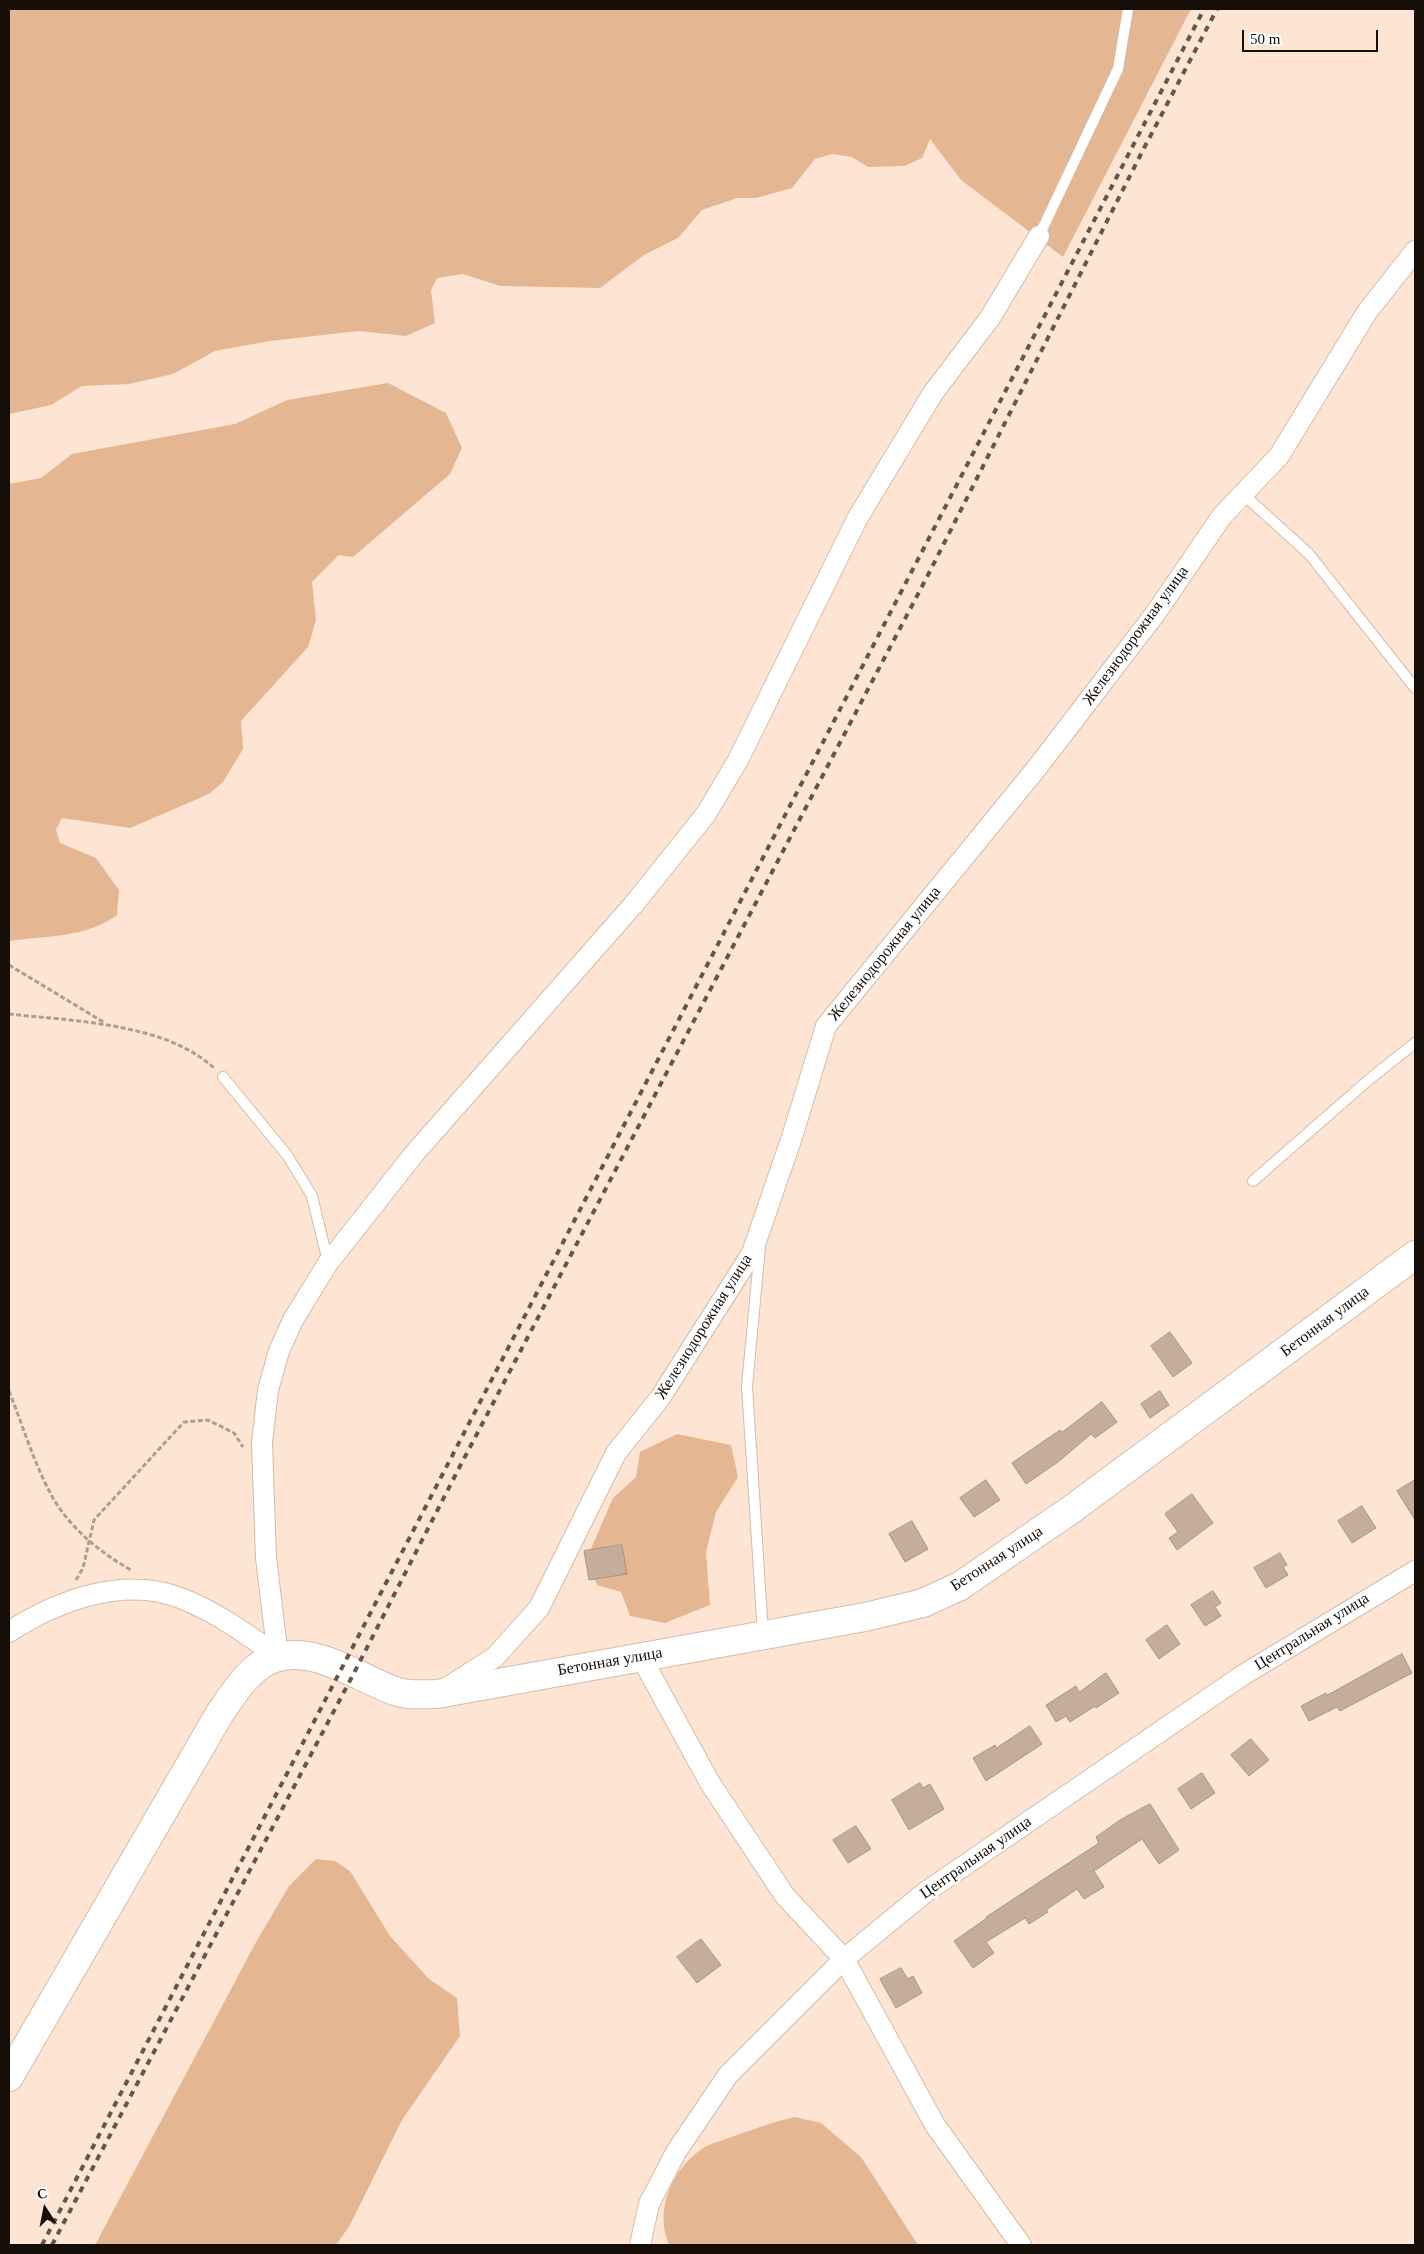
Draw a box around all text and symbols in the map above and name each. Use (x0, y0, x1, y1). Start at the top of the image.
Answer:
scale bar (1244, 20, 1380, 52)
text: 50 m (1250, 31, 1280, 47)
street label: Железнодорожная улица (1079, 563, 1193, 709)
street label: Железнодорожная улица (825, 883, 945, 1025)
street label: Железнодорожная улица (651, 1251, 757, 1403)
street label: Бетонная улица (1277, 1282, 1373, 1362)
street label: Бетонная улица (947, 1522, 1047, 1596)
street label: Центральная улица (1251, 1589, 1373, 1675)
street label: Бетонная улица (556, 1643, 664, 1681)
street label: Центральная улица (917, 1812, 1035, 1904)
north arrow (20, 2184, 70, 2234)
text: С (36, 2185, 48, 2202)

